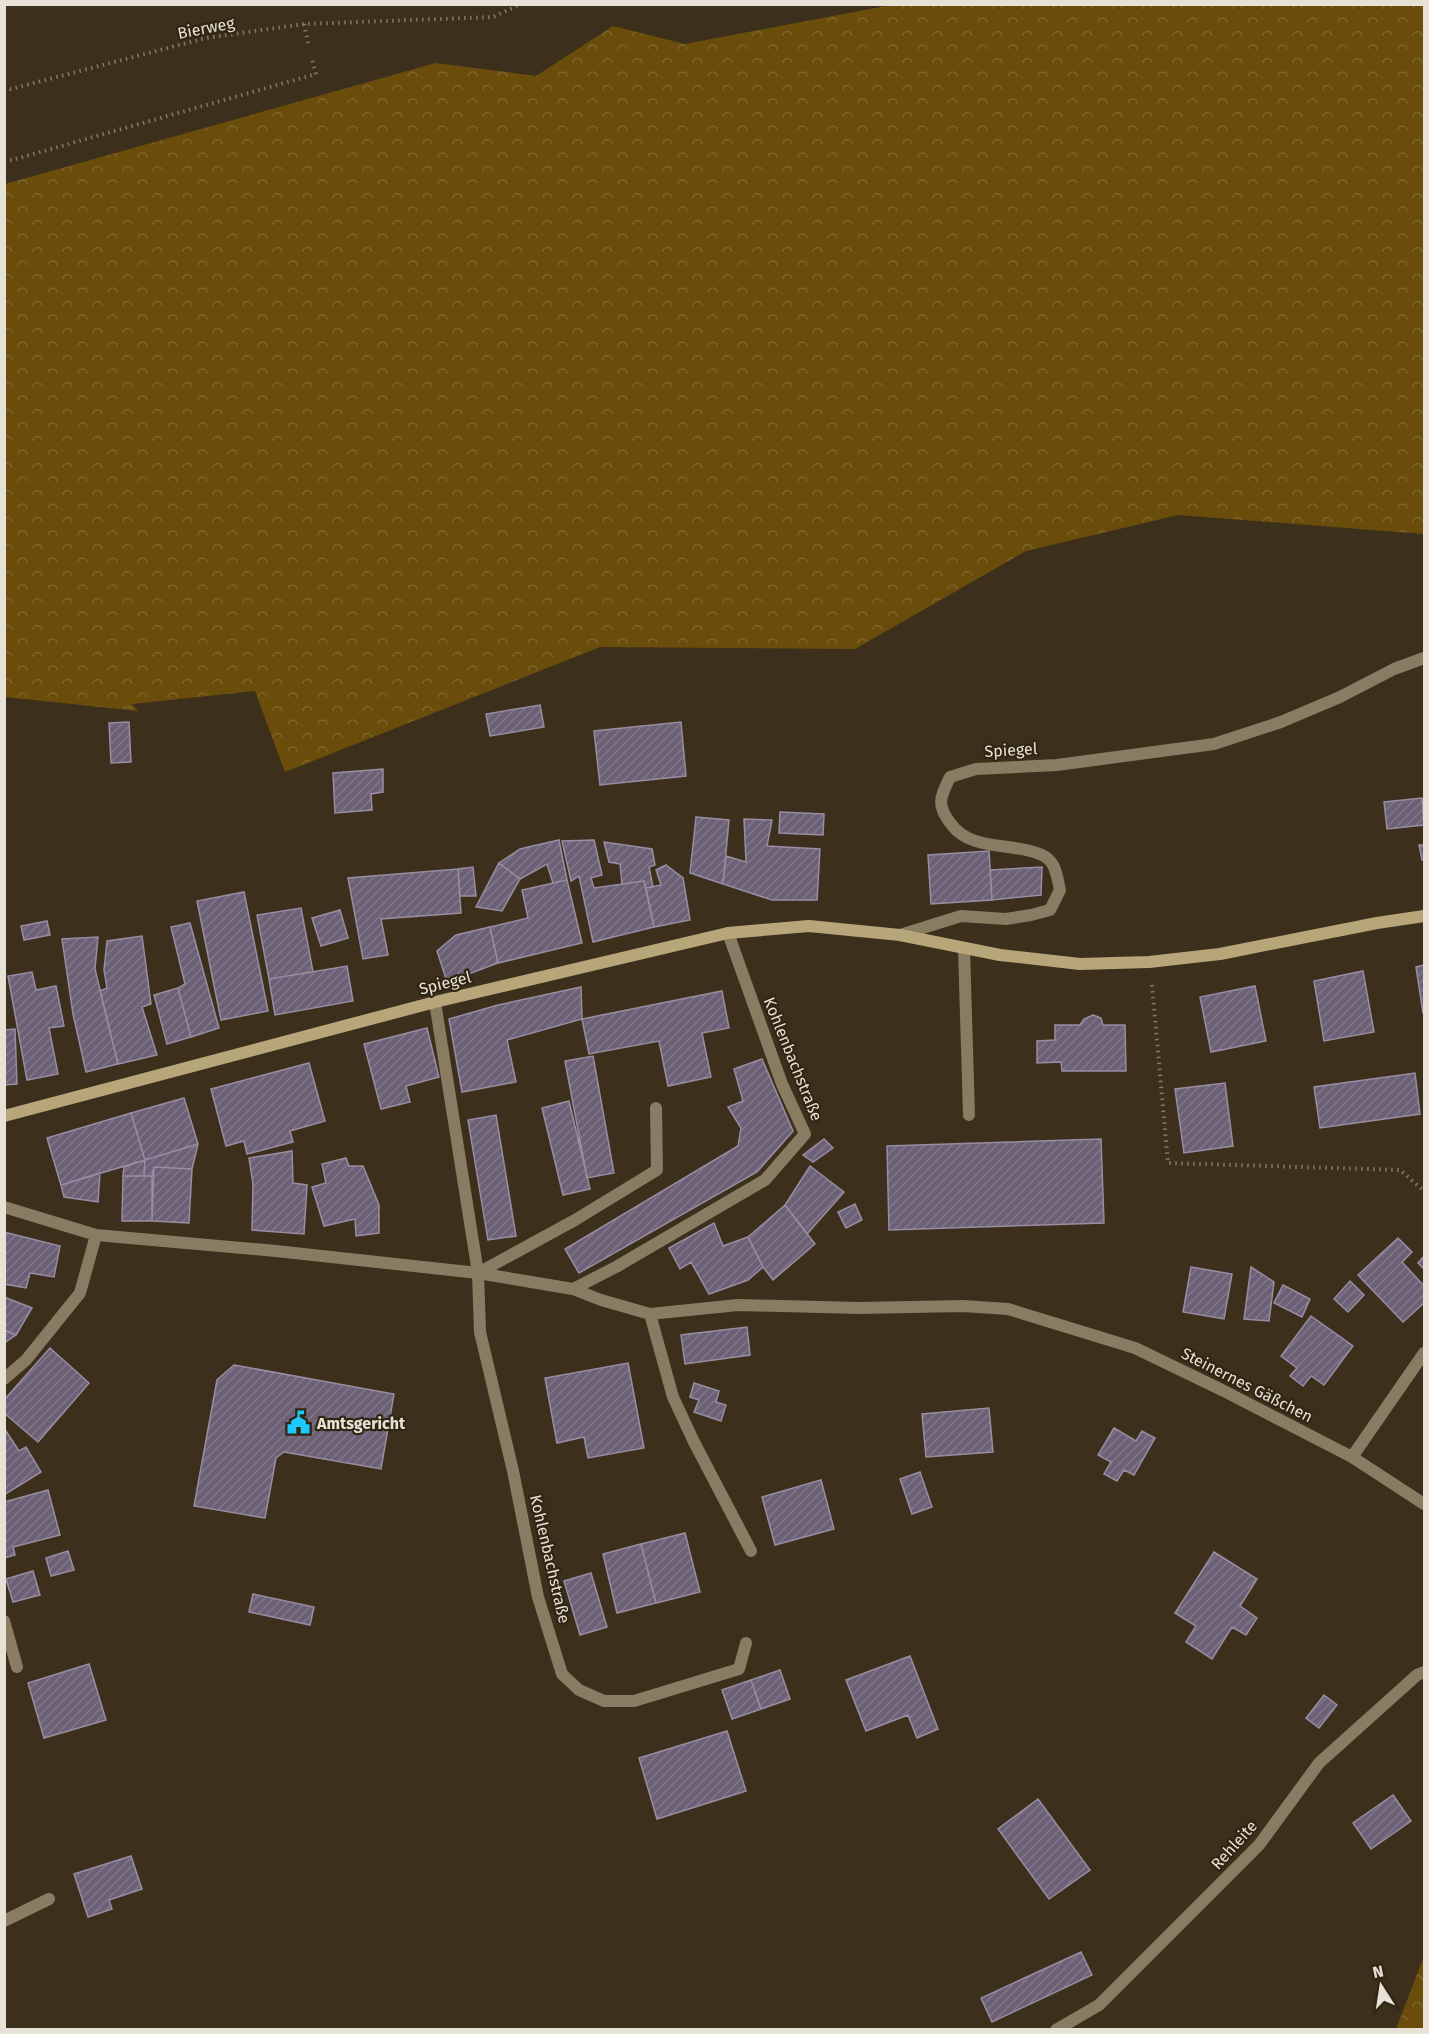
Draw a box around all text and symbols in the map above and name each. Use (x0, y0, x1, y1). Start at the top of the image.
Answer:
street label: Bierweg (176, 13, 237, 43)
street label: Spiegel (984, 739, 1038, 761)
street label: Spiegel (417, 967, 473, 999)
street label: Kohlenbachstraße (760, 994, 826, 1124)
street label: Steinernes Gäßchen (1178, 1344, 1316, 1426)
public building icon: Amtsgericht (286, 1410, 312, 1436)
place label: Amtsgericht (316, 1414, 406, 1433)
street label: Kohlenbachstraße (526, 1493, 574, 1625)
street label: Rehleite (1207, 1816, 1261, 1874)
north arrow (1351, 1956, 1411, 2016)
text: N (1371, 1961, 1385, 1982)

